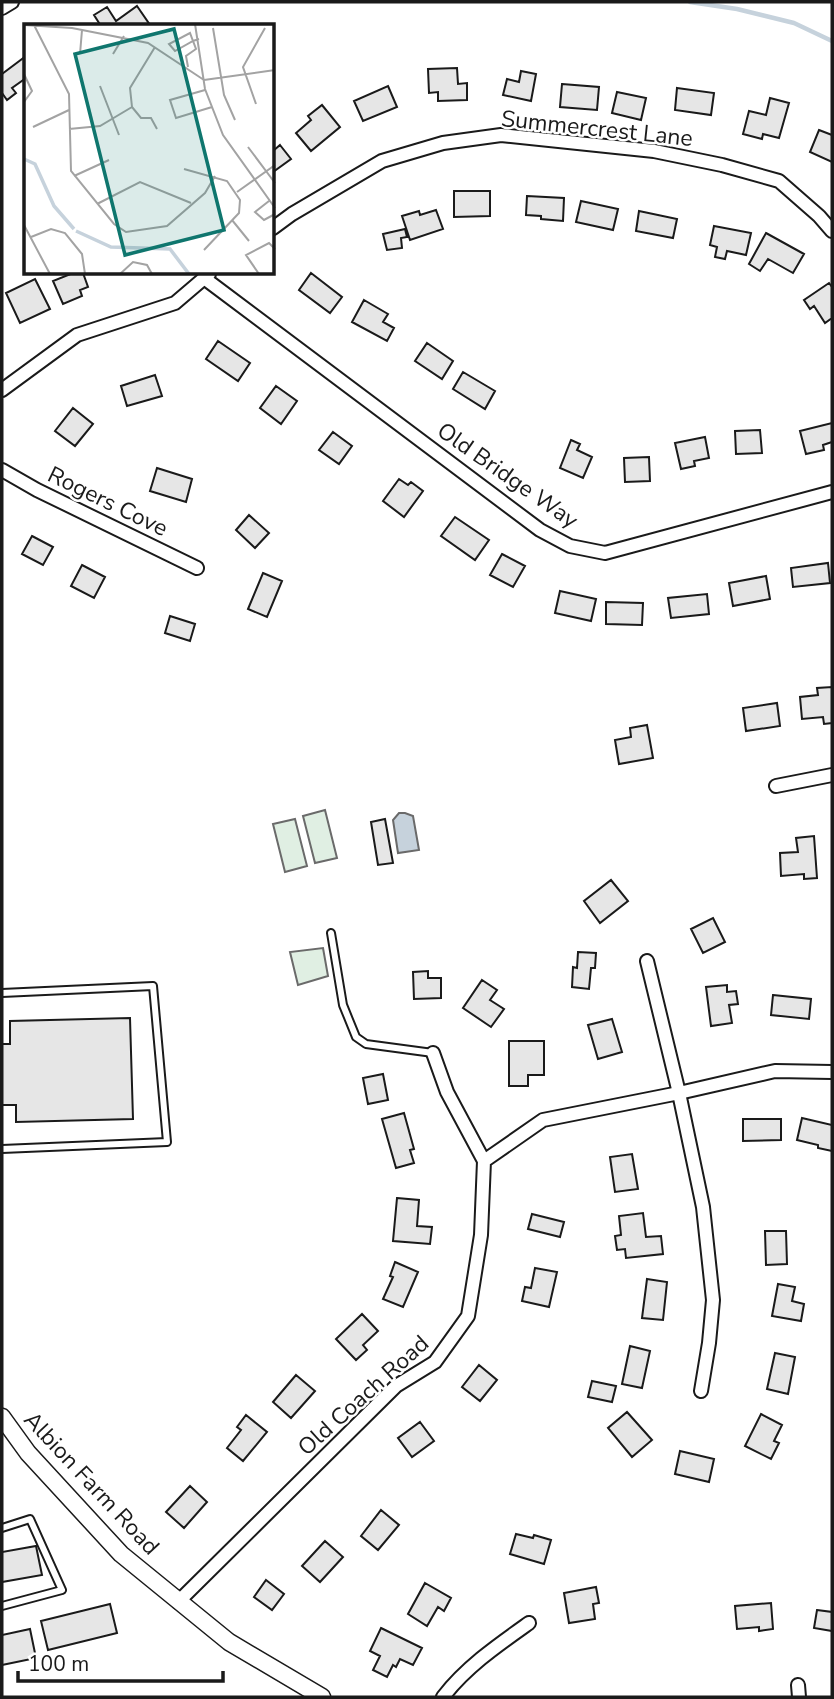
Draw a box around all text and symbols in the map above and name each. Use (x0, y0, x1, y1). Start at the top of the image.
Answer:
inset map (24, 24, 275, 275)
street label: Summercrest Lane (500, 103, 694, 154)
street label: Old Bridge Way (431, 415, 585, 536)
street label: Rogers Cove (43, 459, 173, 544)
street label: Old Coach Road (291, 1328, 436, 1463)
street label: Albion Farm Road (17, 1405, 166, 1562)
scale bar (18, 1640, 222, 1684)
text: 100 m (28, 1650, 89, 1678)

